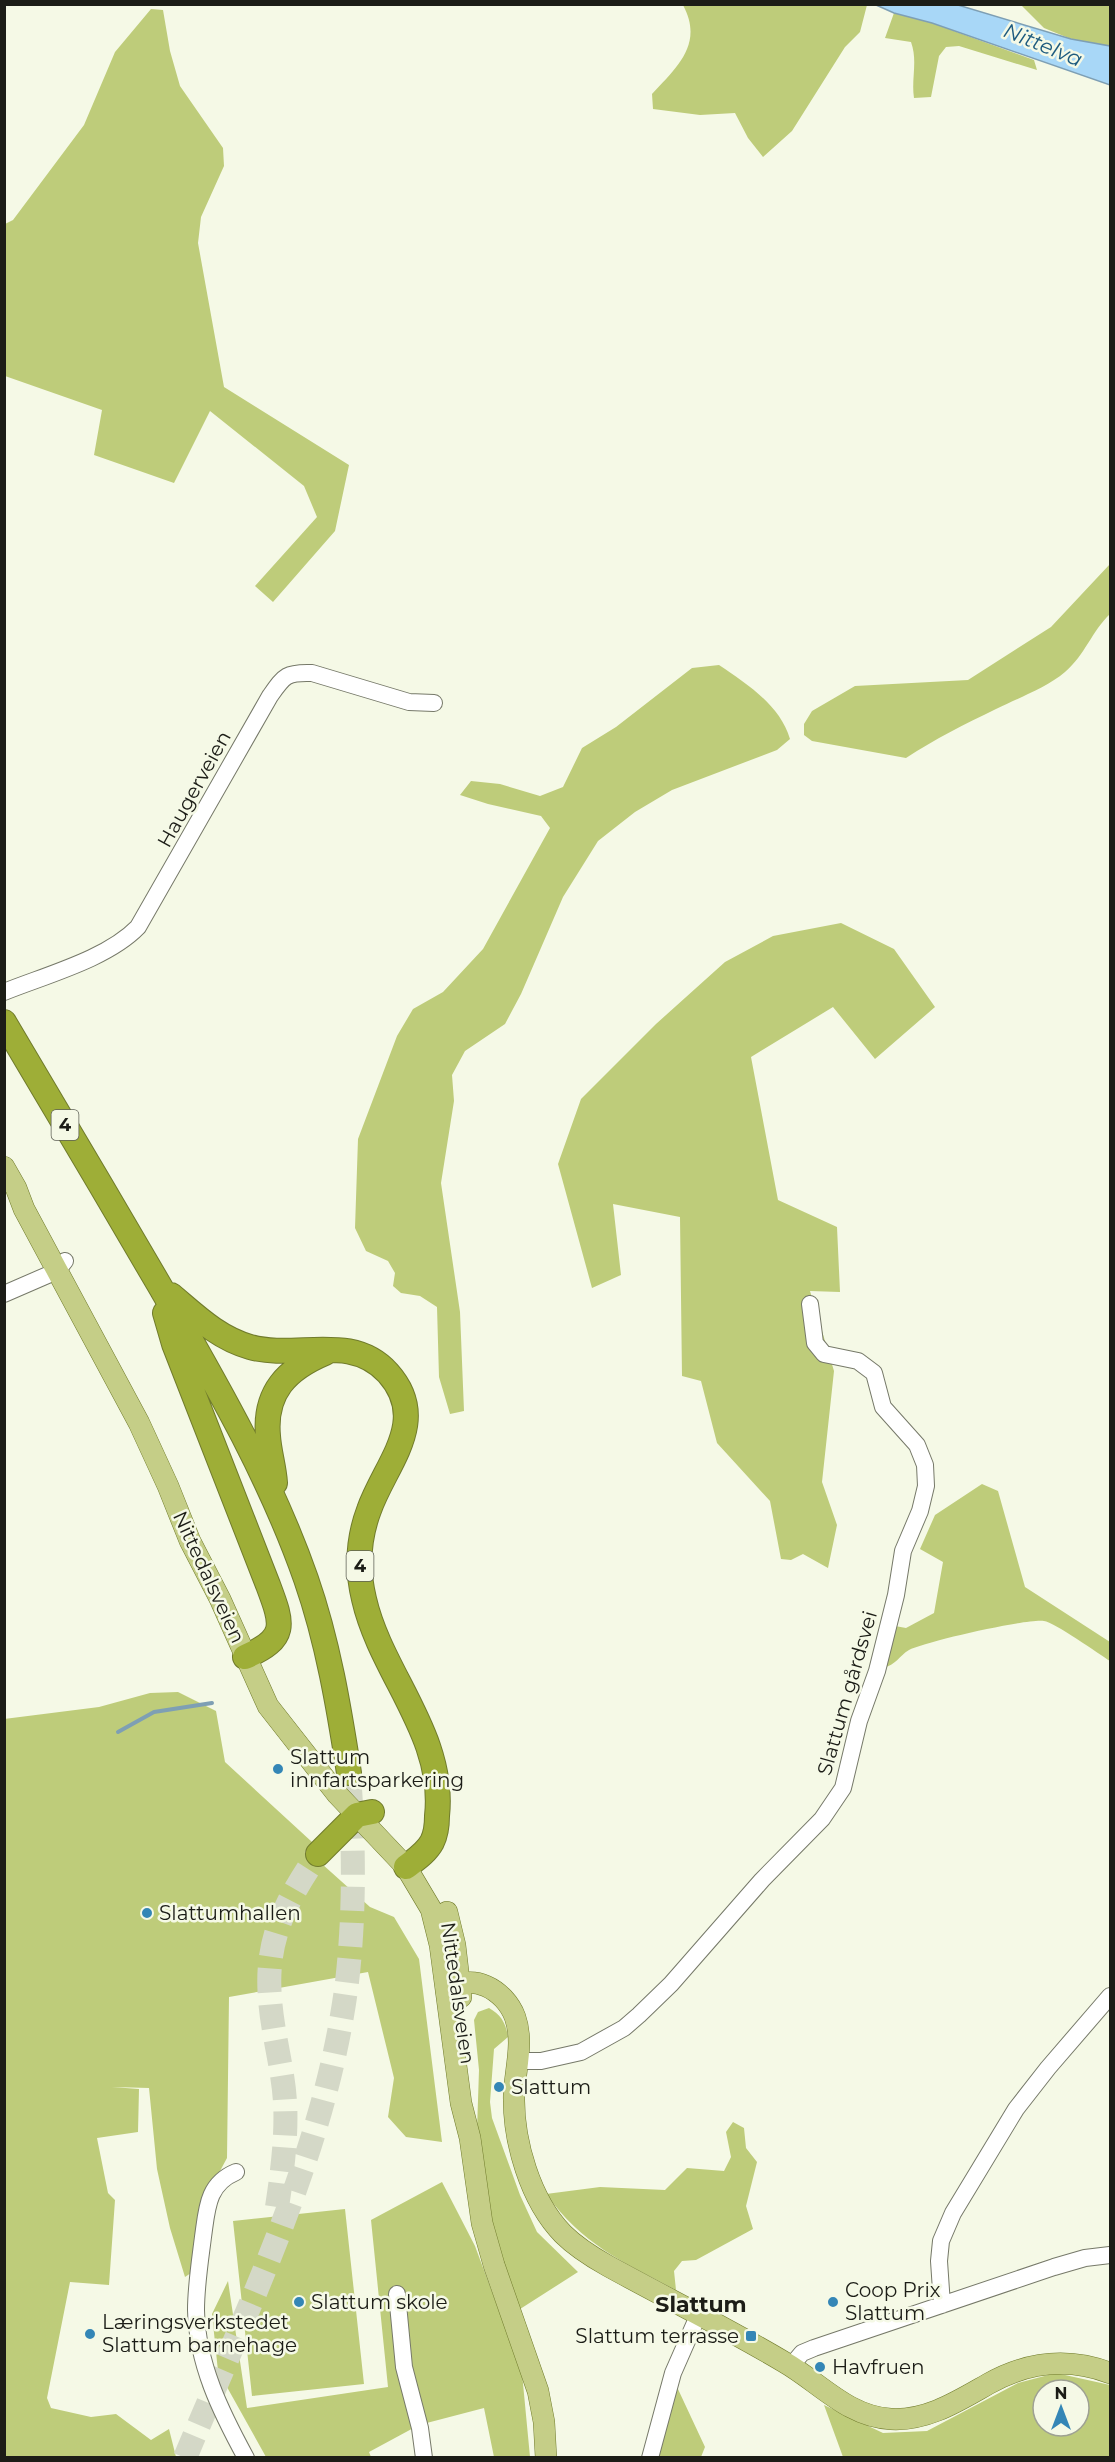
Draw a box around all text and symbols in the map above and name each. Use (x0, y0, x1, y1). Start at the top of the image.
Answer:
water label: Nittelva (1000, 17, 1086, 72)
street label: Haugerveien (152, 727, 236, 851)
road number: 4 (52, 1110, 78, 1140)
street label: Nittedalsveien (168, 1507, 250, 1647)
road number: 4 (346, 1551, 374, 1581)
street label: Slattum gårdsvei (812, 1608, 882, 1778)
place label: Slattum innfartsparkering (290, 1745, 464, 1792)
marker: Slattum innfartsparkering (271, 1762, 285, 1776)
place label: Slattumhallen (159, 1901, 301, 1925)
marker: Slattumhallen (140, 1906, 154, 1920)
street label: Nittedalsveien (436, 1921, 480, 2065)
place label: Slattum (511, 2075, 591, 2099)
marker: Slattum (492, 2080, 506, 2094)
place label: Coop Prix Slattum (845, 2278, 941, 2325)
place label: Slattum skole (311, 2290, 448, 2314)
district label: Slattum (655, 2291, 747, 2318)
marker: Slattum skole (292, 2295, 306, 2309)
marker: Coop Prix Slattum (826, 2295, 840, 2309)
place label: Læringsverkstedet Slattum barnehage (102, 2310, 297, 2357)
place label: Slattum terrasse (575, 2324, 739, 2348)
marker: Læringsverkstedet Slattum barnehage (83, 2327, 97, 2341)
marker: Slattum terrasse (744, 2329, 758, 2343)
place label: Havfruen (832, 2355, 925, 2379)
marker: Havfruen (813, 2360, 827, 2374)
north arrow (1031, 2378, 1091, 2438)
text: N (1055, 2384, 1067, 2403)

